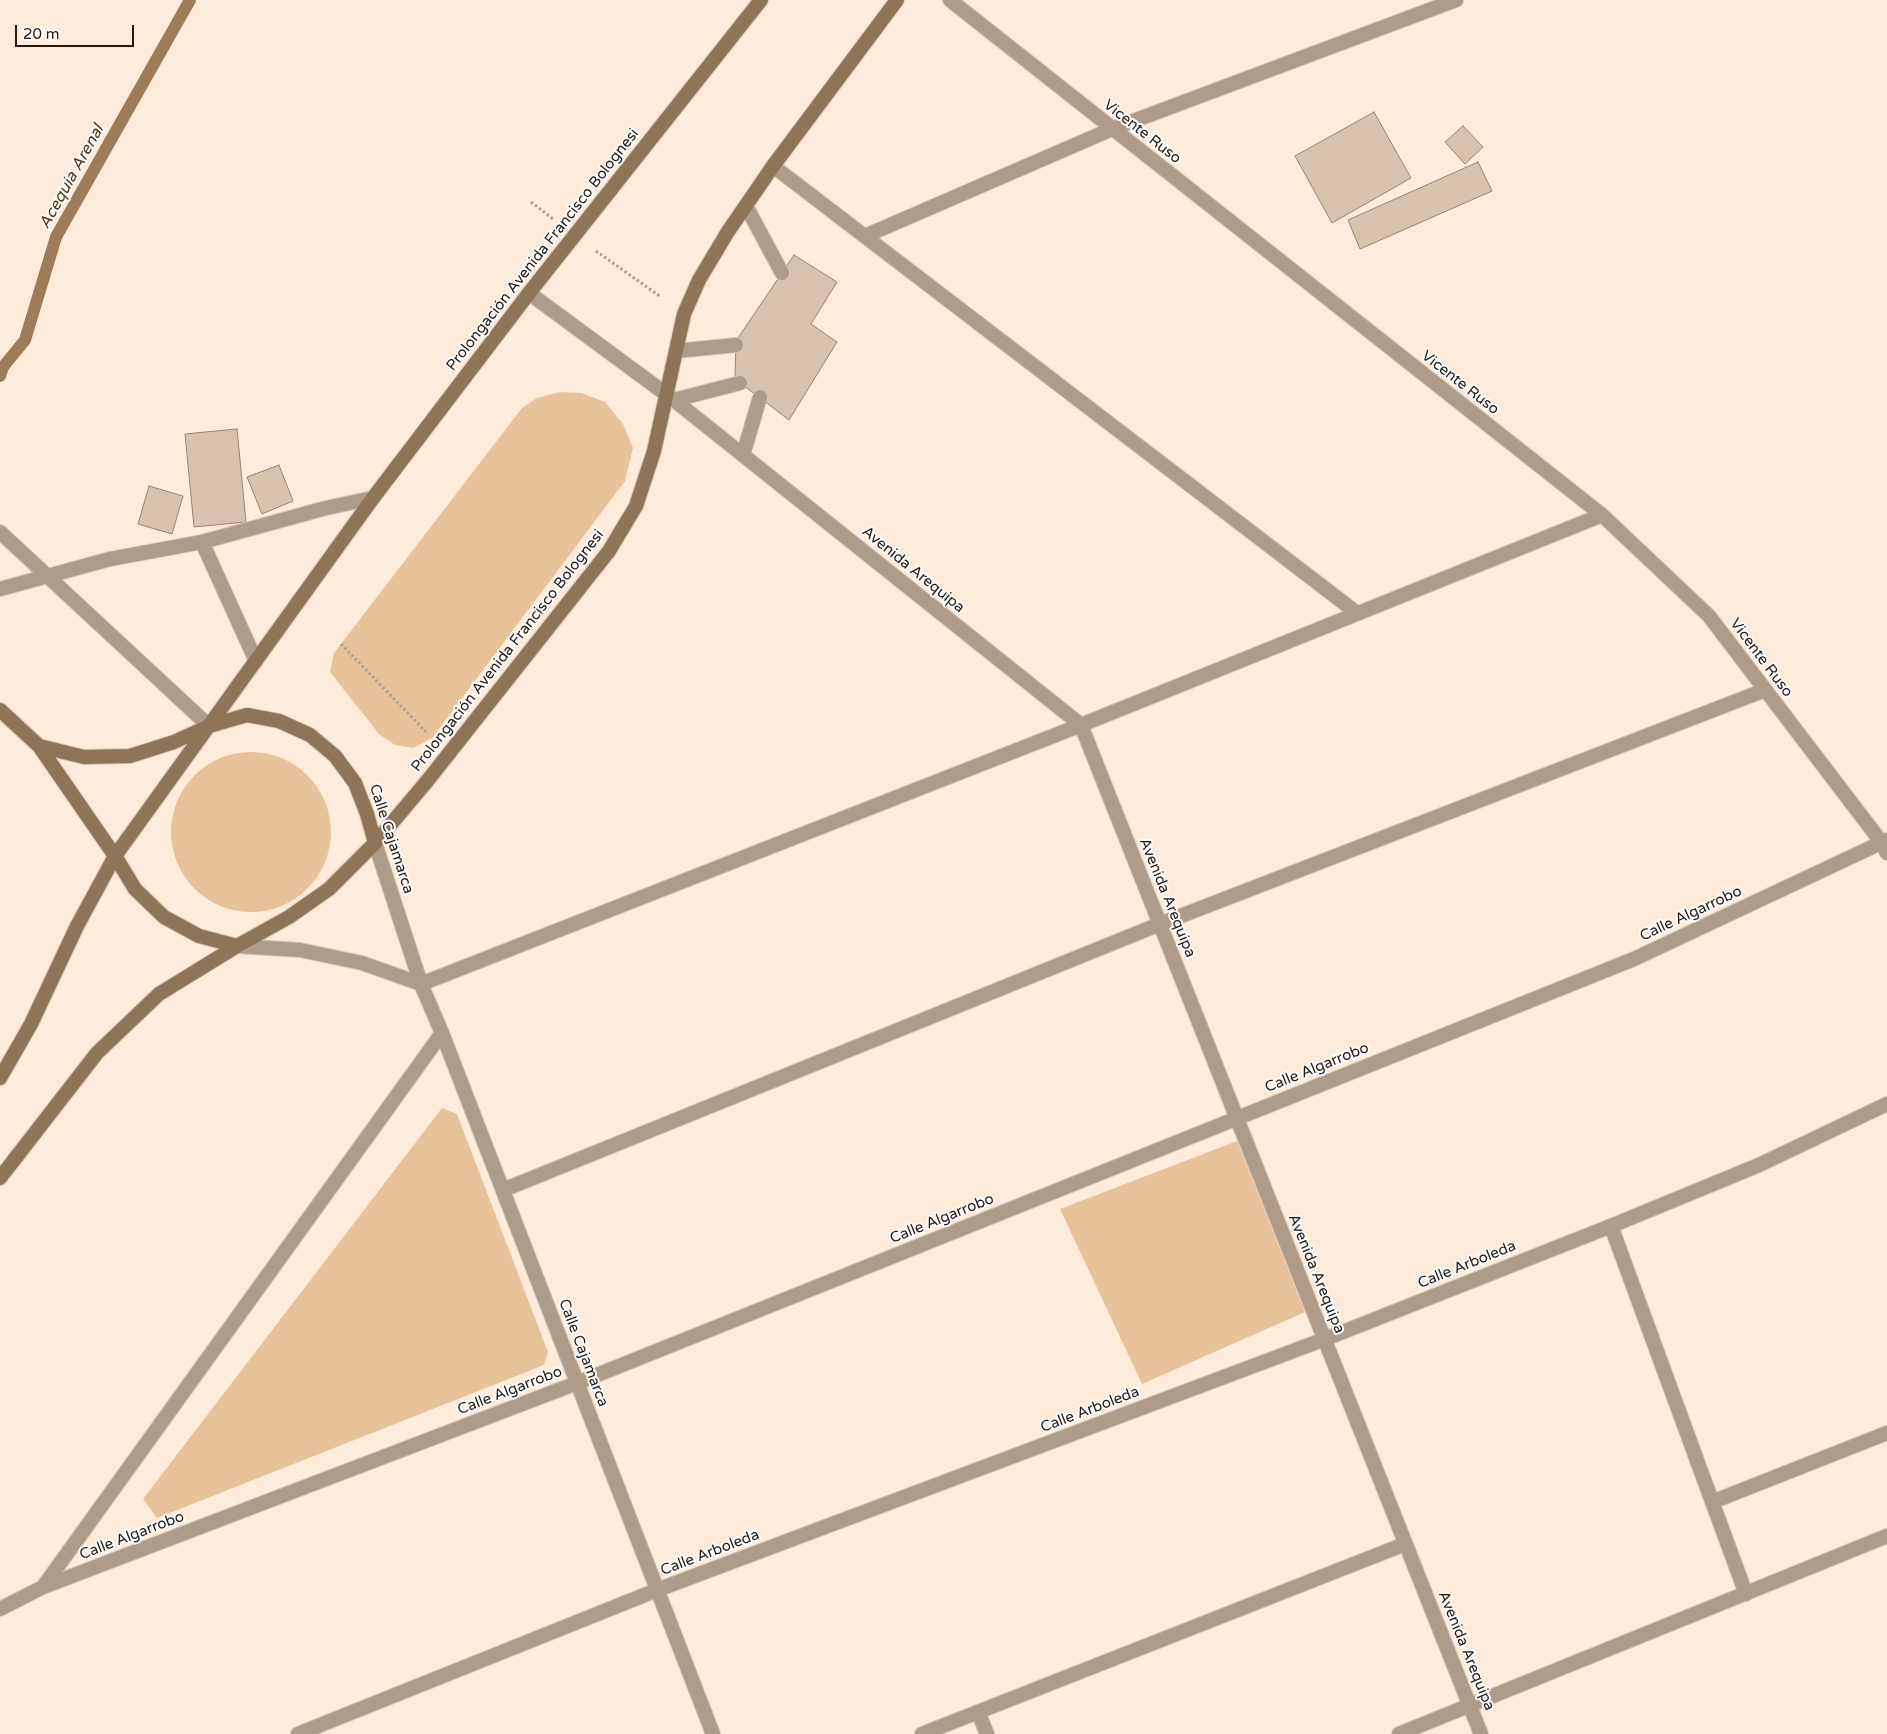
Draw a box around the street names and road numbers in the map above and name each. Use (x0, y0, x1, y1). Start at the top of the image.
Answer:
street label: Vicente Ruso (1100, 96, 1184, 168)
street label: Prolongación Avenida Francisco Bolognesi (443, 125, 643, 375)
street label: Vicente Ruso (1418, 347, 1502, 419)
street label: Avenida Arequipa (858, 523, 968, 617)
street label: Prolongación Avenida Francisco Bolognesi (408, 526, 608, 776)
street label: Vicente Ruso (1726, 615, 1796, 701)
street label: Calle Cajamarca (365, 782, 417, 896)
street label: Avenida Arequipa (1135, 836, 1199, 960)
street label: Calle Algarrobo (1637, 883, 1745, 945)
street label: Calle Algarrobo (1262, 1039, 1372, 1097)
street label: Calle Algarrobo (887, 1190, 997, 1248)
street label: Avenida Arequipa (1284, 1212, 1348, 1336)
street label: Calle Arboleda (1415, 1237, 1519, 1293)
street label: Calle Cajamarca (554, 1297, 612, 1409)
street label: Calle Algarrobo (455, 1363, 565, 1419)
street label: Calle Arboleda (1038, 1383, 1142, 1437)
street label: Calle Algarrobo (77, 1508, 187, 1564)
street label: Calle Arboleda (658, 1526, 762, 1580)
street label: Avenida Arequipa (1434, 1589, 1498, 1713)

